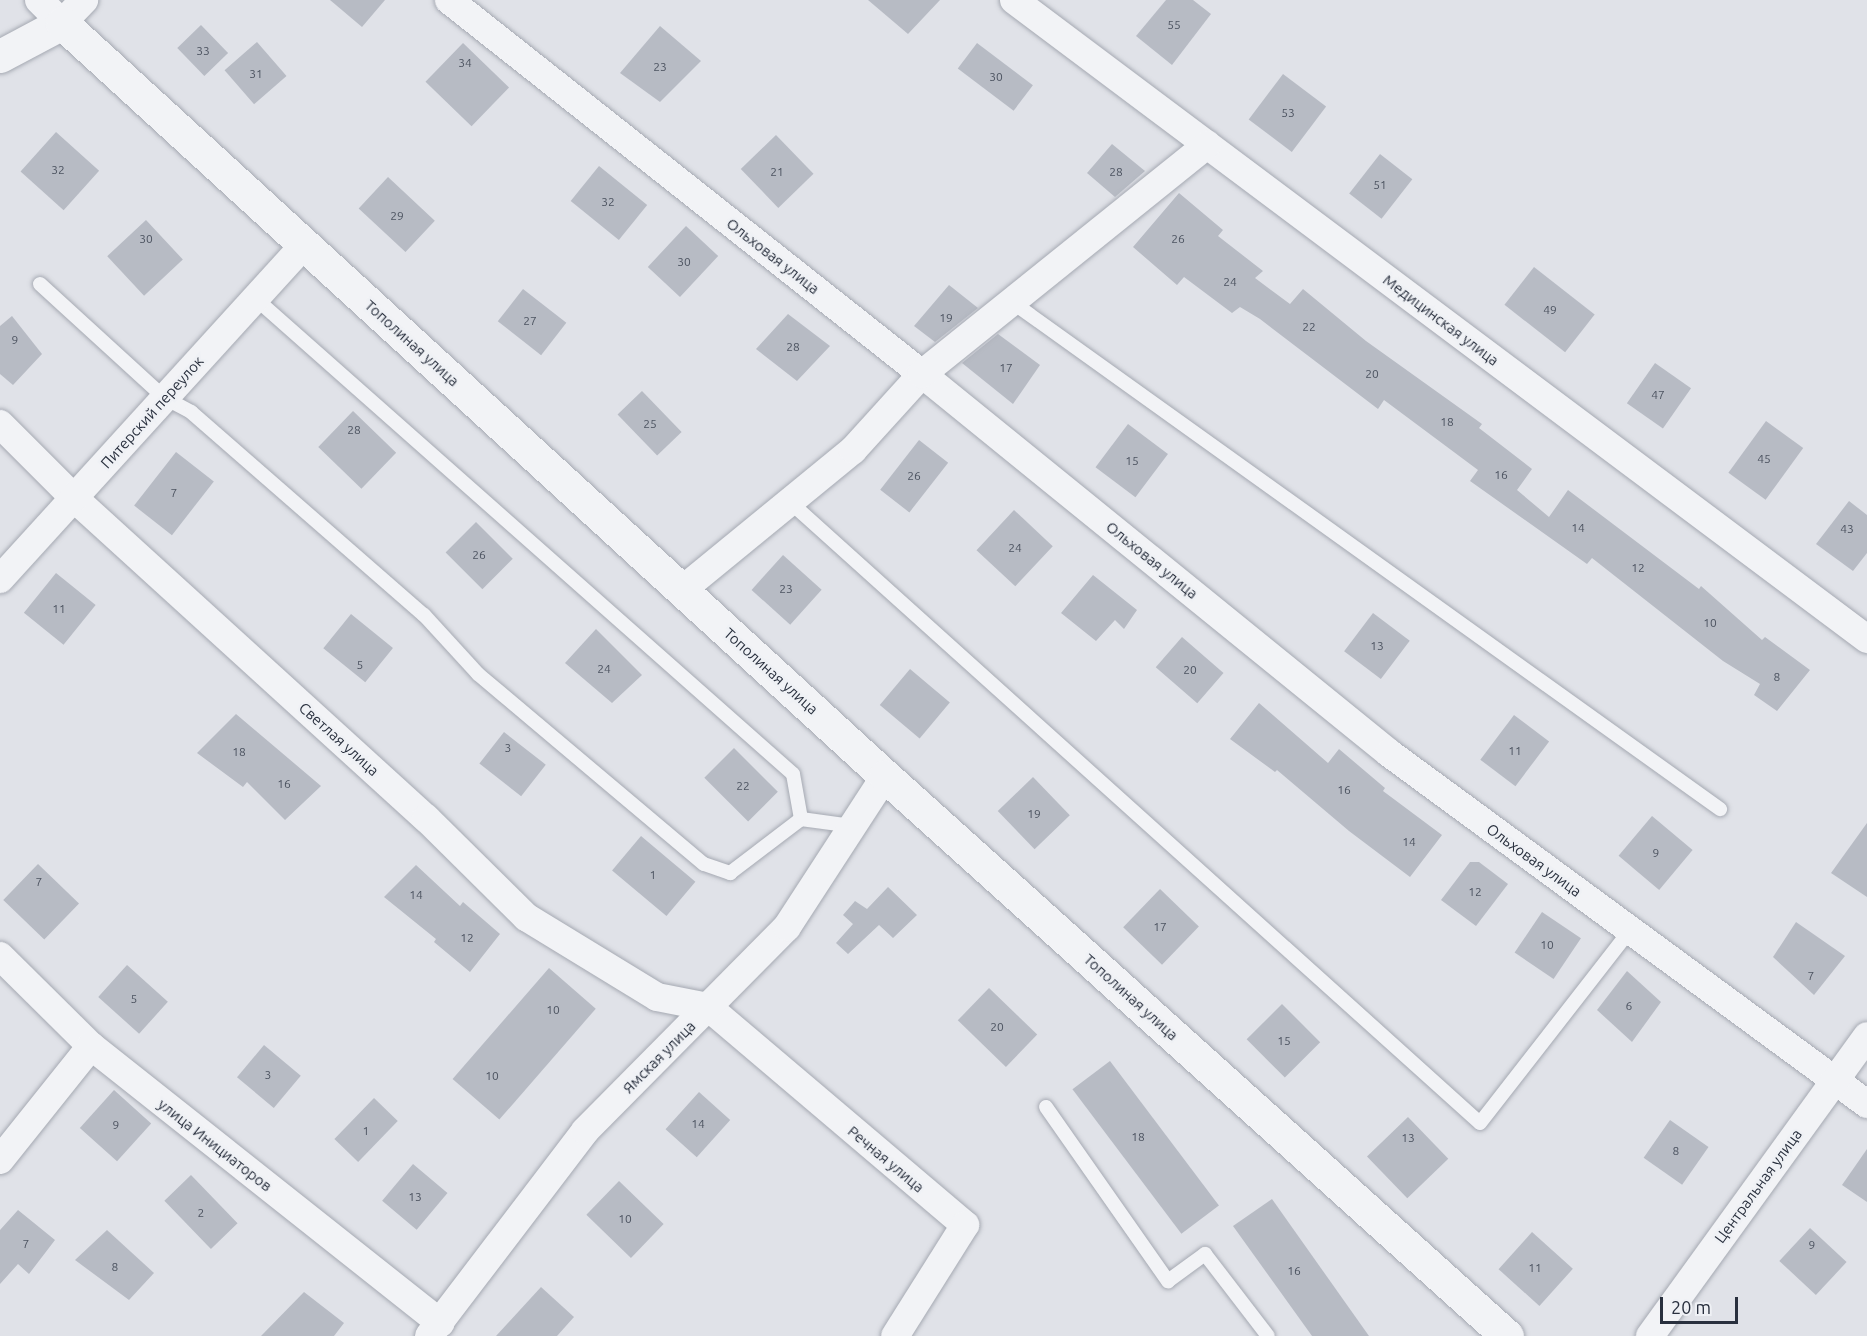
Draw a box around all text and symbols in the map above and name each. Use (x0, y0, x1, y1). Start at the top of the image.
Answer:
house number: 55 (1167, 18, 1181, 32)
house number: 33 (196, 44, 210, 58)
house number: 34 (458, 56, 472, 70)
house number: 23 (653, 60, 667, 74)
house number: 31 (249, 67, 263, 81)
house number: 30 (989, 70, 1003, 84)
house number: 53 (1281, 106, 1295, 120)
house number: 32 (51, 163, 65, 177)
house number: 21 (770, 165, 784, 179)
house number: 28 (1109, 165, 1123, 179)
house number: 51 (1373, 178, 1387, 192)
house number: 32 (601, 195, 615, 209)
house number: 29 (390, 209, 404, 223)
street label: Ольховая улица (723, 214, 823, 298)
house number: 30 (139, 232, 153, 246)
house number: 26 (1171, 232, 1185, 246)
house number: 30 (677, 255, 691, 269)
street label: Медицинская улица (1380, 271, 1502, 369)
house number: 24 (1223, 275, 1237, 289)
street label: Тополиная улица (361, 296, 463, 390)
house number: 49 (1543, 303, 1557, 317)
house number: 19 (939, 311, 953, 325)
house number: 27 (523, 314, 537, 328)
house number: 22 (1302, 320, 1316, 334)
house number: 9 (12, 333, 18, 347)
house number: 28 (786, 340, 800, 354)
street label: Питерский переулок (97, 352, 207, 472)
house number: 17 (999, 361, 1013, 375)
house number: 20 (1365, 367, 1379, 381)
house number: 47 (1651, 388, 1665, 402)
house number: 18 (1440, 415, 1454, 429)
house number: 25 (643, 417, 657, 431)
house number: 28 (347, 423, 361, 437)
house number: 45 (1757, 452, 1771, 466)
house number: 15 (1125, 454, 1139, 468)
house number: 16 (1494, 468, 1508, 482)
house number: 26 (907, 469, 921, 483)
house number: 7 (171, 486, 177, 500)
street label: Ольховая улица (1103, 518, 1201, 602)
house number: 14 (1571, 521, 1585, 535)
house number: 43 (1840, 522, 1854, 536)
house number: 24 (1008, 541, 1022, 555)
house number: 26 (472, 548, 486, 562)
house number: 12 (1631, 561, 1645, 575)
house number: 23 (779, 582, 793, 596)
house number: 11 (52, 602, 66, 616)
house number: 10 (1703, 616, 1717, 630)
street label: Тополиная улица (720, 624, 822, 718)
house number: 13 (1370, 639, 1384, 653)
house number: 5 (357, 658, 363, 672)
house number: 24 (597, 662, 611, 676)
house number: 20 (1183, 663, 1197, 677)
house number: 8 (1774, 670, 1780, 684)
street label: Светлая улица (295, 698, 383, 780)
house number: 3 (505, 741, 511, 755)
house number: 11 (1508, 744, 1522, 758)
house number: 18 (232, 745, 246, 759)
house number: 16 (277, 777, 291, 791)
house number: 22 (736, 779, 750, 793)
house number: 16 (1337, 783, 1351, 797)
house number: 19 (1027, 807, 1041, 821)
street label: Ольховая улица (1483, 820, 1585, 900)
house number: 14 (1402, 835, 1416, 849)
house number: 9 (1653, 846, 1659, 860)
house number: 1 (650, 868, 656, 882)
house number: 7 (36, 875, 42, 889)
house number: 12 (1468, 885, 1482, 899)
house number: 14 (409, 888, 423, 902)
house number: 17 (1153, 920, 1167, 934)
house number: 12 (460, 931, 474, 945)
house number: 10 (1540, 938, 1554, 952)
street label: Тополиная улица (1080, 950, 1182, 1044)
house number: 7 (1808, 969, 1814, 983)
house number: 5 (131, 992, 137, 1006)
house number: 6 (1626, 999, 1632, 1013)
house number: 10 (546, 1003, 560, 1017)
street label: Ямская улица (619, 1017, 699, 1097)
house number: 20 (990, 1020, 1004, 1034)
house number: 15 (1277, 1034, 1291, 1048)
house number: 3 (265, 1068, 271, 1082)
house number: 10 (485, 1069, 499, 1083)
street label: улица Инициаторов (155, 1095, 275, 1195)
house number: 14 (691, 1117, 705, 1131)
house number: 9 (113, 1118, 119, 1132)
street label: Речная улица (844, 1122, 928, 1196)
house number: 1 (363, 1124, 369, 1138)
street label: Центральная улица (1711, 1126, 1805, 1246)
house number: 18 (1131, 1130, 1145, 1144)
house number: 13 (1401, 1131, 1415, 1145)
house number: 8 (1673, 1144, 1679, 1158)
house number: 13 (408, 1190, 422, 1204)
house number: 2 (198, 1206, 204, 1220)
house number: 10 (618, 1212, 632, 1226)
house number: 7 (23, 1237, 29, 1251)
house number: 9 (1809, 1238, 1815, 1252)
house number: 8 (112, 1260, 118, 1274)
house number: 11 (1528, 1261, 1542, 1275)
house number: 16 (1287, 1264, 1301, 1278)
scale bar (1663, 1285, 1741, 1323)
text: 20 m (1671, 1297, 1711, 1317)

